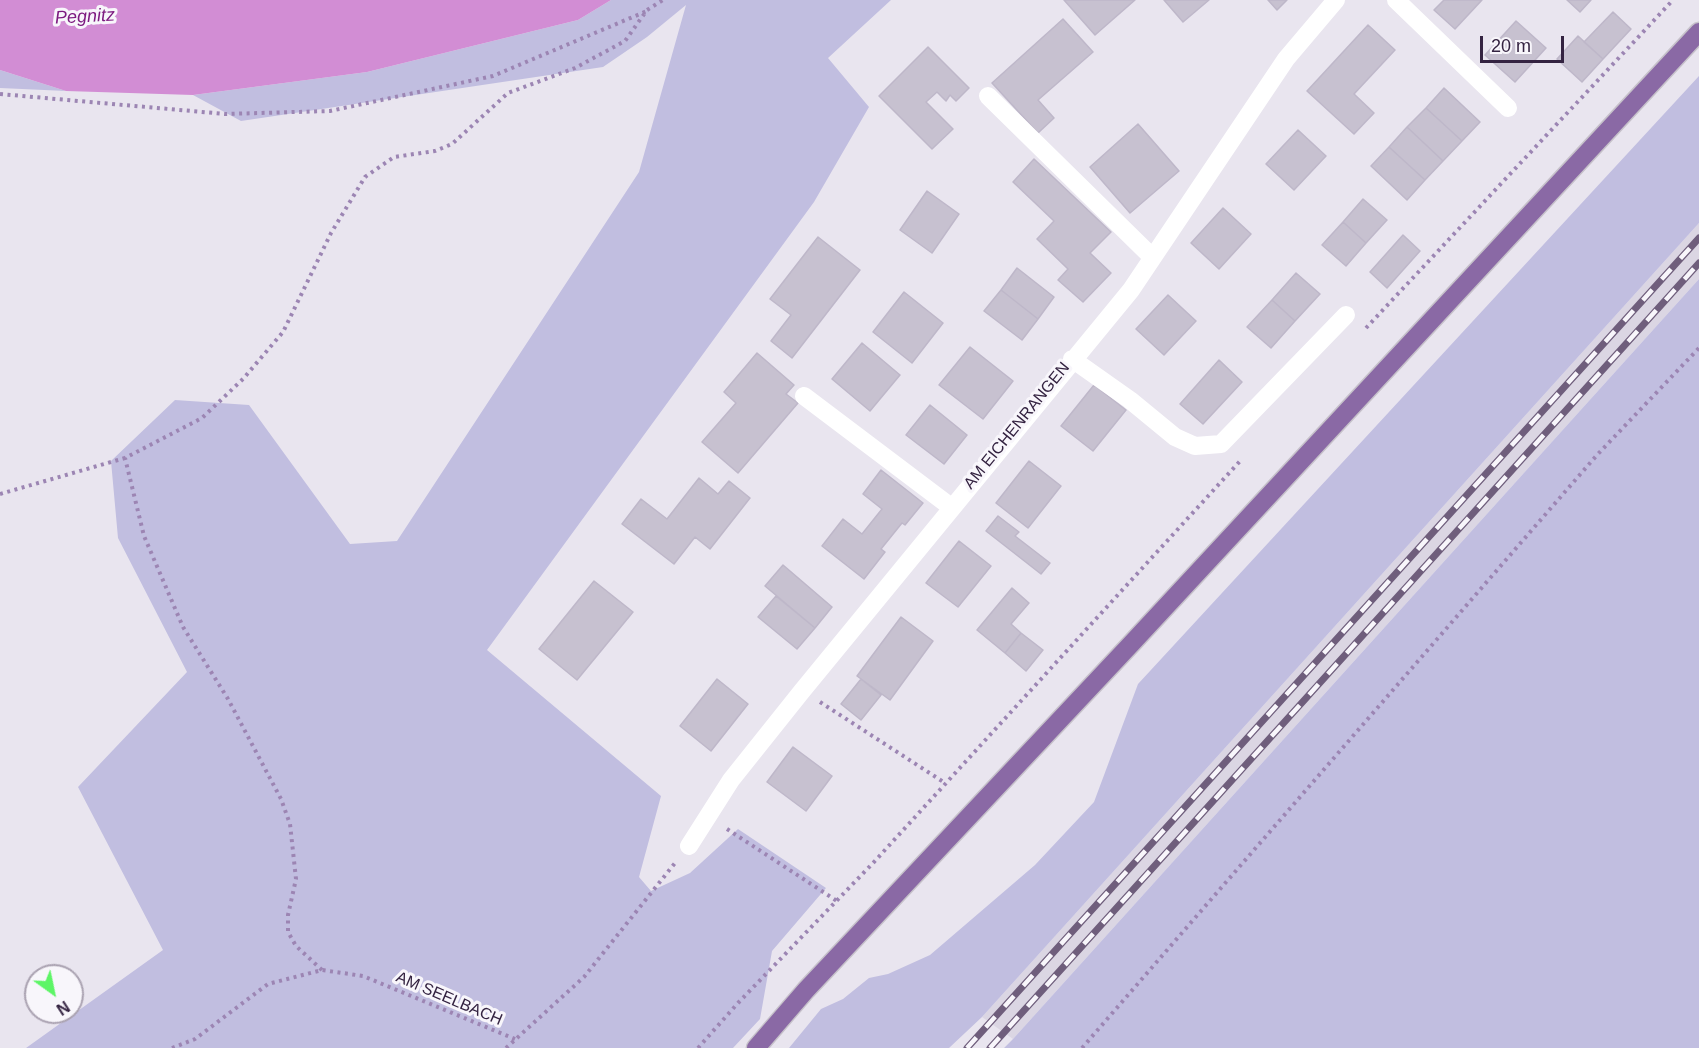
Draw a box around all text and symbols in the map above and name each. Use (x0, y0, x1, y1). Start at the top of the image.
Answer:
water label: Pegnitz (54, 5, 116, 29)
scale bar (1483, 24, 1567, 62)
text: 20 m (1491, 36, 1531, 56)
street label: AM EICHENRANGEN (960, 359, 1074, 493)
north arrow (24, 964, 84, 1024)
street label: AM SEELBACH (393, 968, 505, 1030)
text: N (54, 998, 72, 1018)

